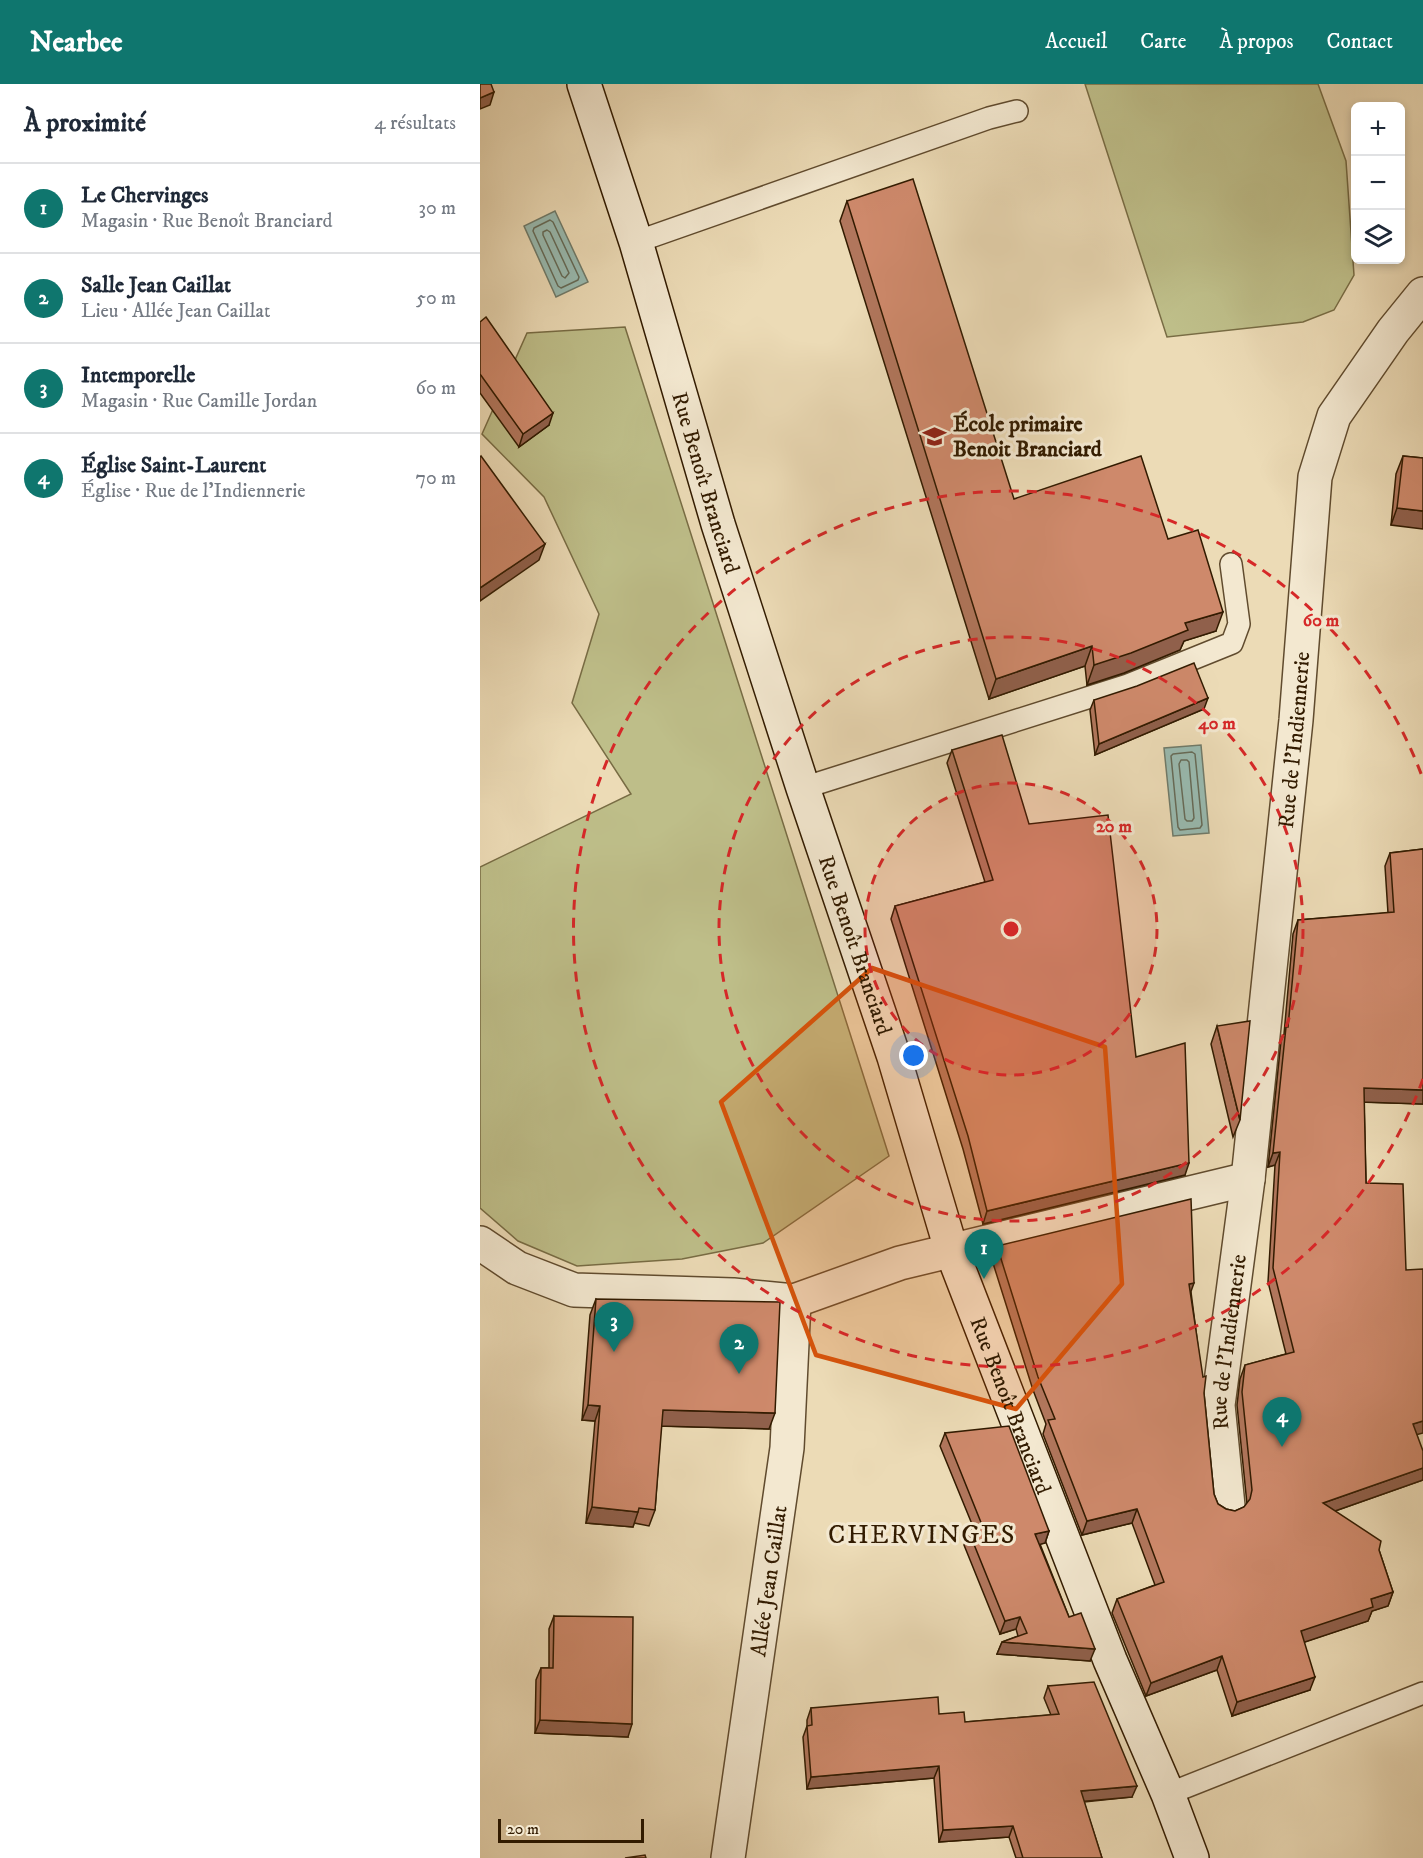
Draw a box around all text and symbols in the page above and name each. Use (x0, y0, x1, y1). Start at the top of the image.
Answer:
text: Nearbee (30, 25, 123, 60)
text: Accueil (1045, 29, 1107, 55)
text: Carte (1140, 29, 1186, 55)
text: À propos (1219, 29, 1294, 55)
text: Contact (1327, 29, 1393, 55)
map controls (1351, 102, 1405, 264)
button: + (1351, 102, 1405, 156)
text: À proximité (24, 107, 146, 140)
text: 4 résultats (374, 111, 456, 136)
button: − (1351, 156, 1405, 210)
text: Le Chervinges (81, 182, 208, 209)
text: 1 (40, 196, 47, 221)
text: 30 m (418, 196, 456, 221)
text: Magasin · Rue Benoît Branciard (81, 209, 333, 234)
button: layers (1351, 210, 1405, 264)
text: Salle Jean Caillat (81, 272, 231, 299)
text: 2 (39, 286, 48, 311)
text: 50 m (416, 286, 456, 311)
text: Lieu · Allée Jean Caillat (81, 299, 270, 324)
text: Intemporelle (81, 362, 195, 389)
text: 3 (40, 376, 47, 401)
text: 60 m (416, 376, 456, 401)
text: Magasin · Rue Camille Jordan (81, 389, 317, 414)
street label: Rue Benoît Branciard (665, 389, 745, 577)
place label: École primaire Benoit Branciard (953, 410, 1103, 463)
school or university icon: École primaire Benoit Branciard (922, 423, 948, 449)
text: Église Saint-Laurent (81, 452, 266, 479)
text: 4 (38, 466, 49, 491)
text: 70 m (415, 466, 456, 491)
text: Église · Rue de l'Indiennerie (81, 479, 306, 504)
text: 60 m (1303, 610, 1340, 632)
street label: Rue de l'Indiennerie (1273, 651, 1316, 830)
text: 40 m (1197, 713, 1236, 735)
text: 20 m (1096, 816, 1132, 838)
street label: Rue Benoît Branciard (812, 852, 898, 1039)
centre of rings (1001, 919, 1021, 939)
your location (899, 1041, 928, 1070)
pin: 1 (964, 1230, 1004, 1279)
street label: Rue de l'Indiennerie (1206, 1253, 1253, 1431)
pin: 3 (594, 1302, 634, 1352)
street label: Rue Benoît Branciard (963, 1313, 1057, 1498)
pin: 2 (720, 1324, 758, 1374)
pin: 4 (1262, 1398, 1302, 1447)
street label: Allée Jean Caillat (745, 1504, 794, 1658)
district label: CHERVINGES (828, 1519, 1016, 1552)
scale bar (498, 1816, 644, 1844)
text: 20 m (507, 1819, 539, 1839)

